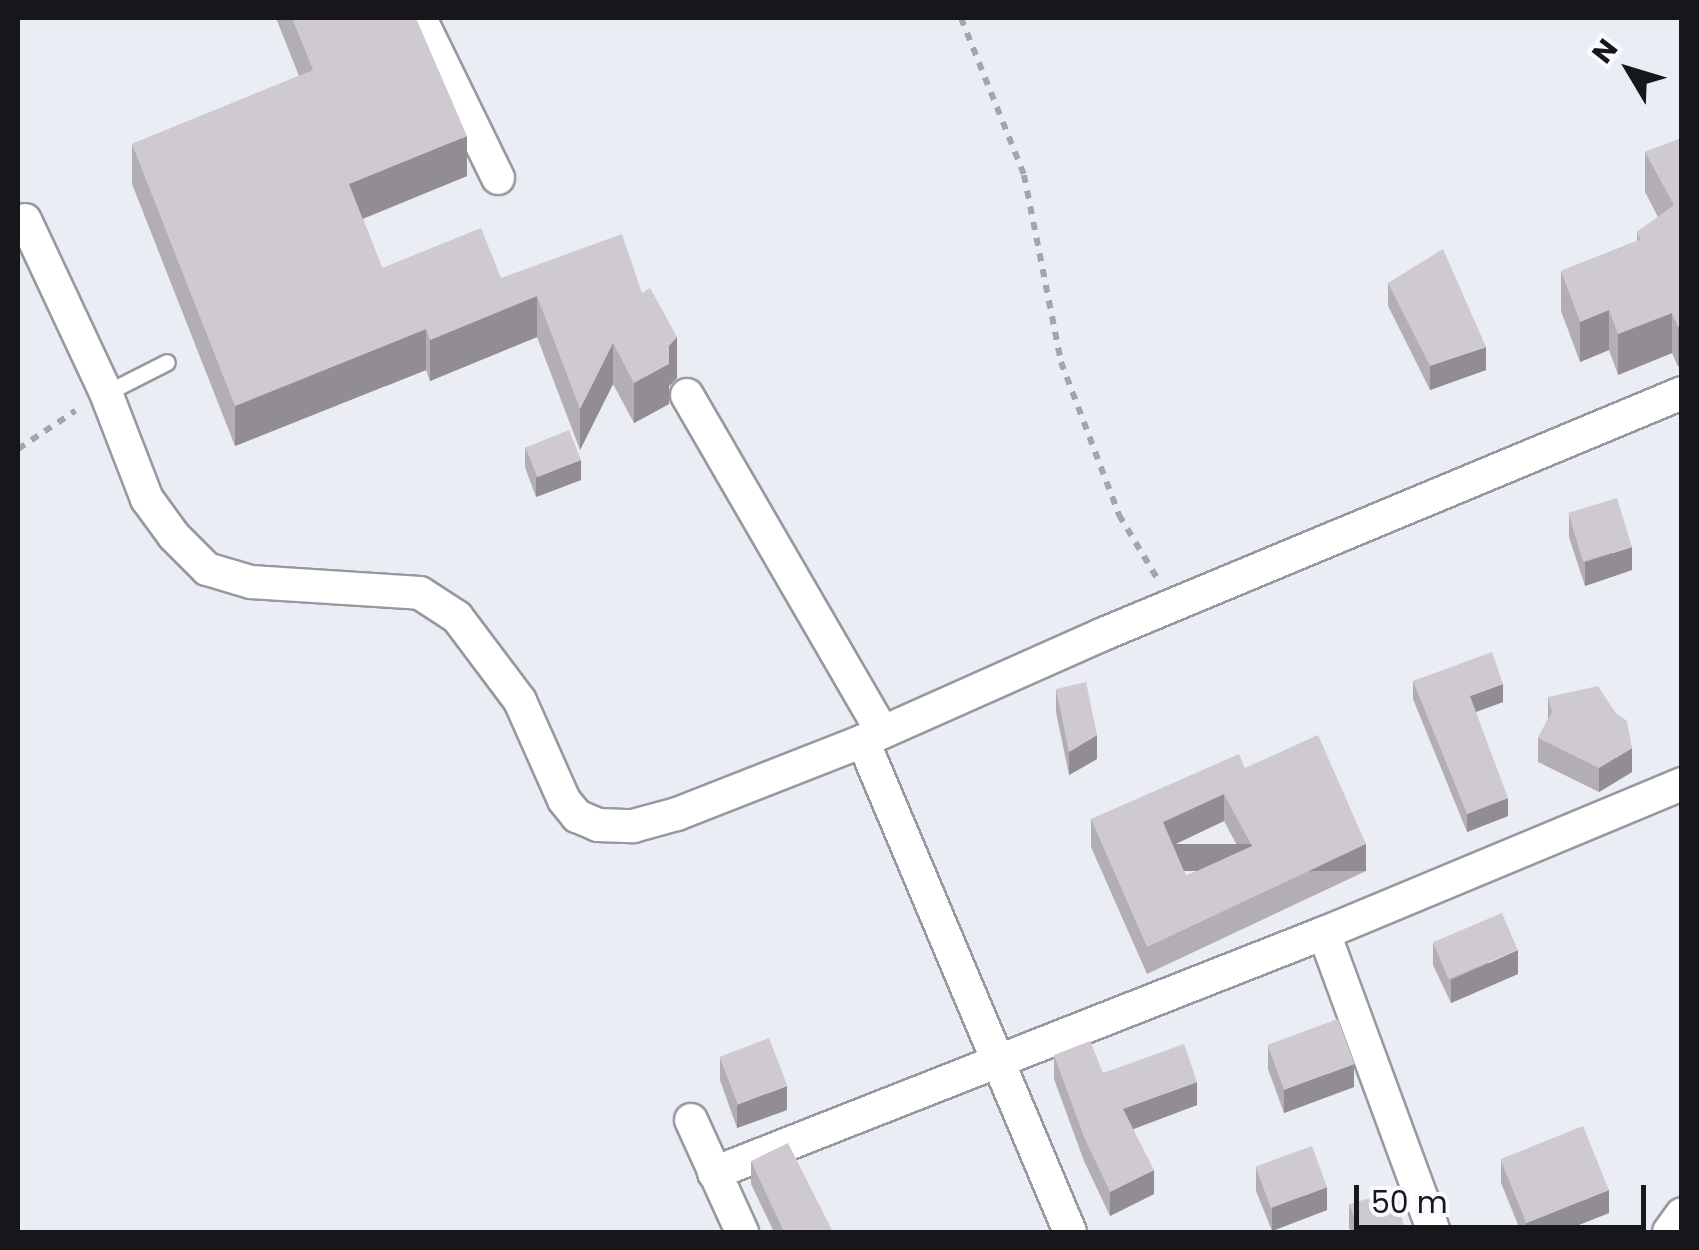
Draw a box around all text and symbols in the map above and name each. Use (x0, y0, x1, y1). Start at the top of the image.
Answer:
north arrow (1579, 20, 1679, 120)
text: N (1583, 31, 1627, 72)
scale bar (1359, 1165, 1652, 1227)
text: 50 m (1371, 1181, 1448, 1224)

